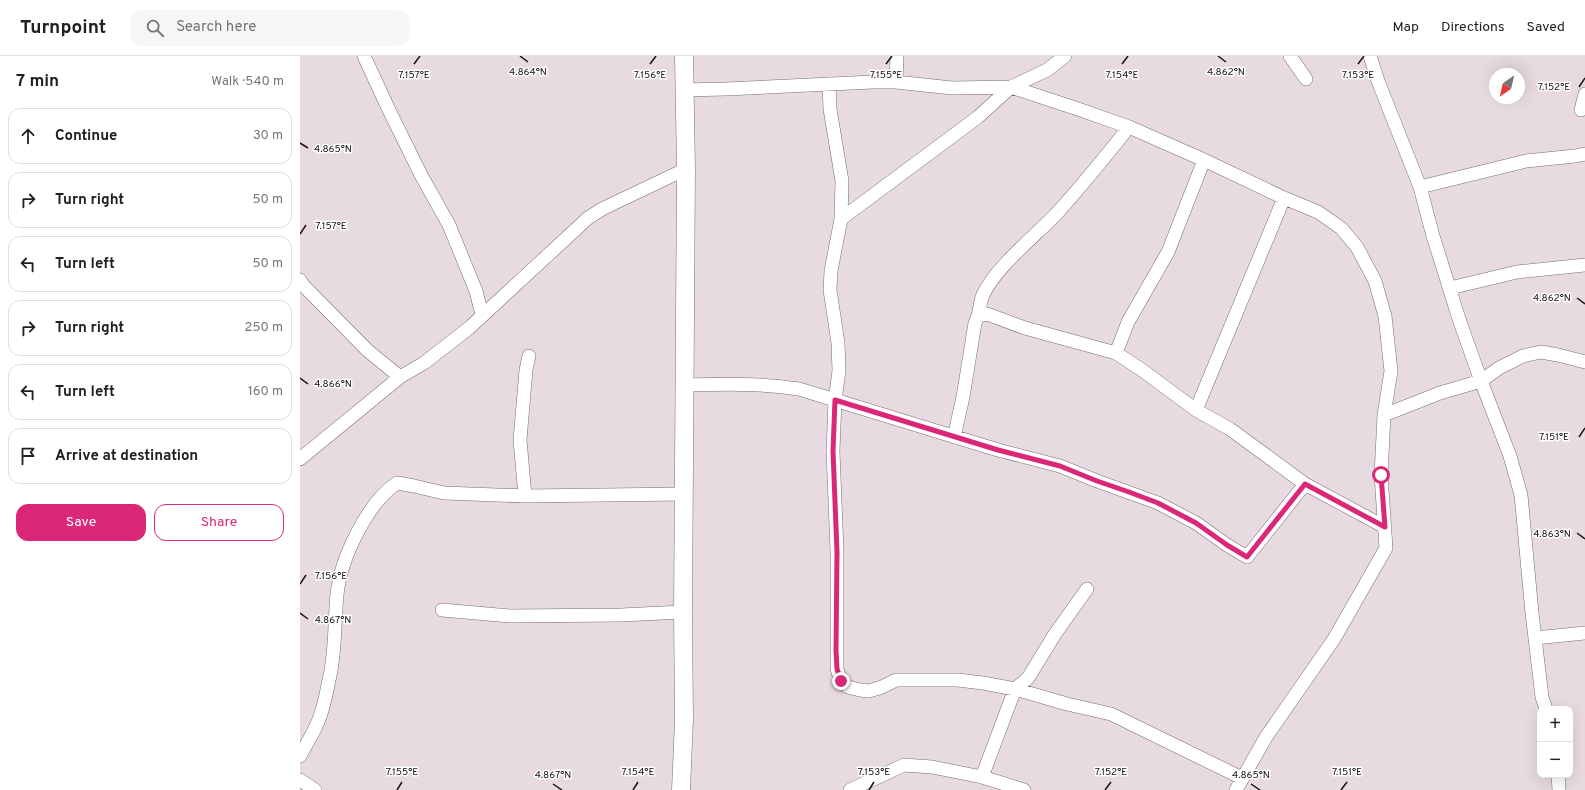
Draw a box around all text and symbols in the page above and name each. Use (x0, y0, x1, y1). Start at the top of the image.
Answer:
search box (130, 10, 410, 46)
text: Turnpoint (20, 16, 106, 40)
icon: search (144, 17, 166, 39)
text: Search here (176, 18, 256, 37)
text: Map (1393, 19, 1419, 36)
text: Directions (1441, 19, 1505, 36)
text: Saved (1527, 19, 1565, 36)
text: 4.864°N (509, 66, 547, 79)
text: 4.862°N (1207, 66, 1245, 79)
north arrow (1489, 68, 1525, 104)
text: 7.157°E (398, 69, 430, 82)
text: 7.156°E (634, 69, 666, 82)
text: 7.155°E (870, 69, 902, 82)
text: 7.154°E (1106, 69, 1138, 82)
text: 7.153°E (1342, 69, 1374, 82)
text: 7 min (16, 71, 59, 93)
text: Walk · 540 m (211, 74, 284, 90)
text: 7.152°E (1538, 81, 1570, 94)
icon: ahead (17, 125, 39, 147)
text: Continue (55, 127, 117, 146)
text: 30 m (253, 128, 283, 144)
text: 4.865°N (314, 143, 352, 156)
icon: right (17, 189, 39, 211)
text: Turn right (55, 191, 124, 210)
text: 50 m (253, 192, 283, 208)
text: 7.157°E (315, 220, 347, 233)
icon: left (17, 253, 39, 275)
text: Turn left (55, 255, 115, 274)
text: 50 m (253, 256, 283, 272)
text: 4.862°N (1533, 292, 1571, 305)
icon: right (17, 317, 39, 339)
text: Turn right (55, 319, 124, 338)
text: 250 m (245, 320, 283, 336)
text: 4.866°N (314, 378, 352, 391)
icon: left (17, 381, 39, 403)
text: Turn left (55, 383, 115, 402)
text: 160 m (248, 384, 283, 400)
text: 7.151°E (1539, 431, 1569, 444)
icon: arrive (17, 445, 39, 467)
text: Arrive at destination (55, 447, 198, 466)
route start (1372, 466, 1390, 484)
button: Save (16, 504, 146, 541)
button: Share (154, 504, 284, 541)
text: 4.863°N (1533, 528, 1571, 541)
text: 7.156°E (315, 570, 347, 583)
text: 4.867°N (315, 614, 351, 627)
route end (832, 672, 850, 690)
map controls (1537, 706, 1573, 778)
button: + (1537, 706, 1573, 742)
button: − (1537, 742, 1573, 778)
text: 7.155°E (386, 766, 418, 779)
text: 7.154°E (622, 766, 654, 779)
text: 7.153°E (858, 766, 890, 779)
text: 7.152°E (1095, 766, 1127, 779)
text: 7.151°E (1332, 766, 1362, 779)
text: 4.867°N (535, 769, 571, 782)
text: 4.865°N (1232, 769, 1270, 782)

